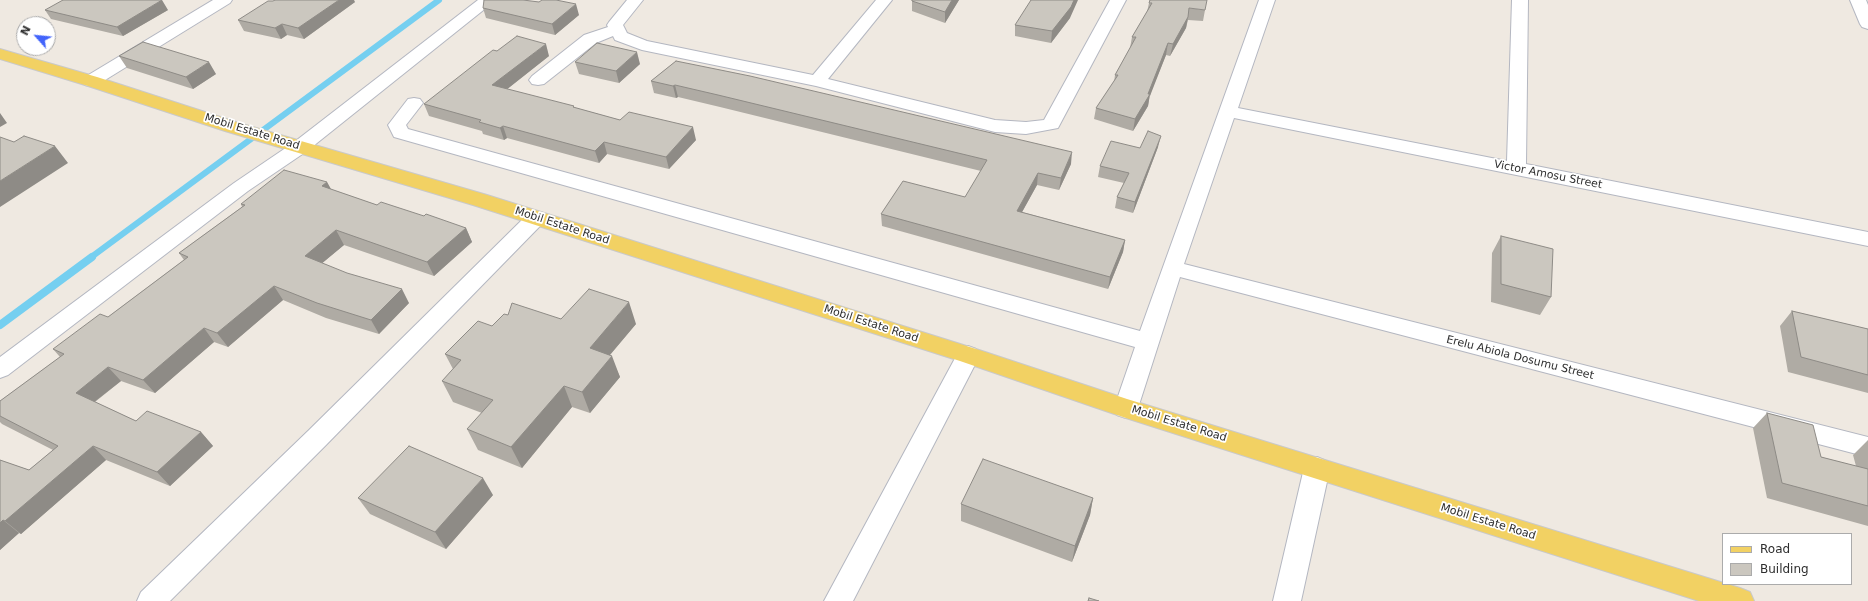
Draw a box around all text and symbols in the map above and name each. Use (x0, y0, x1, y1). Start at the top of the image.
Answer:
north arrow (16, 16, 56, 56)
text: N (18, 24, 34, 38)
street label: Mobil Estate Road (203, 111, 301, 153)
street label: Victor Amosu Street (1493, 158, 1603, 192)
street label: Mobil Estate Road (513, 204, 611, 248)
street label: Mobil Estate Road (822, 302, 920, 346)
street label: Erelu Abiola Dosumu Street (1445, 333, 1595, 383)
street label: Mobil Estate Road (1130, 403, 1228, 445)
street label: Mobil Estate Road (1439, 501, 1537, 543)
legend (1722, 533, 1852, 585)
text: Road (1760, 542, 1790, 556)
text: Building (1760, 562, 1809, 576)

